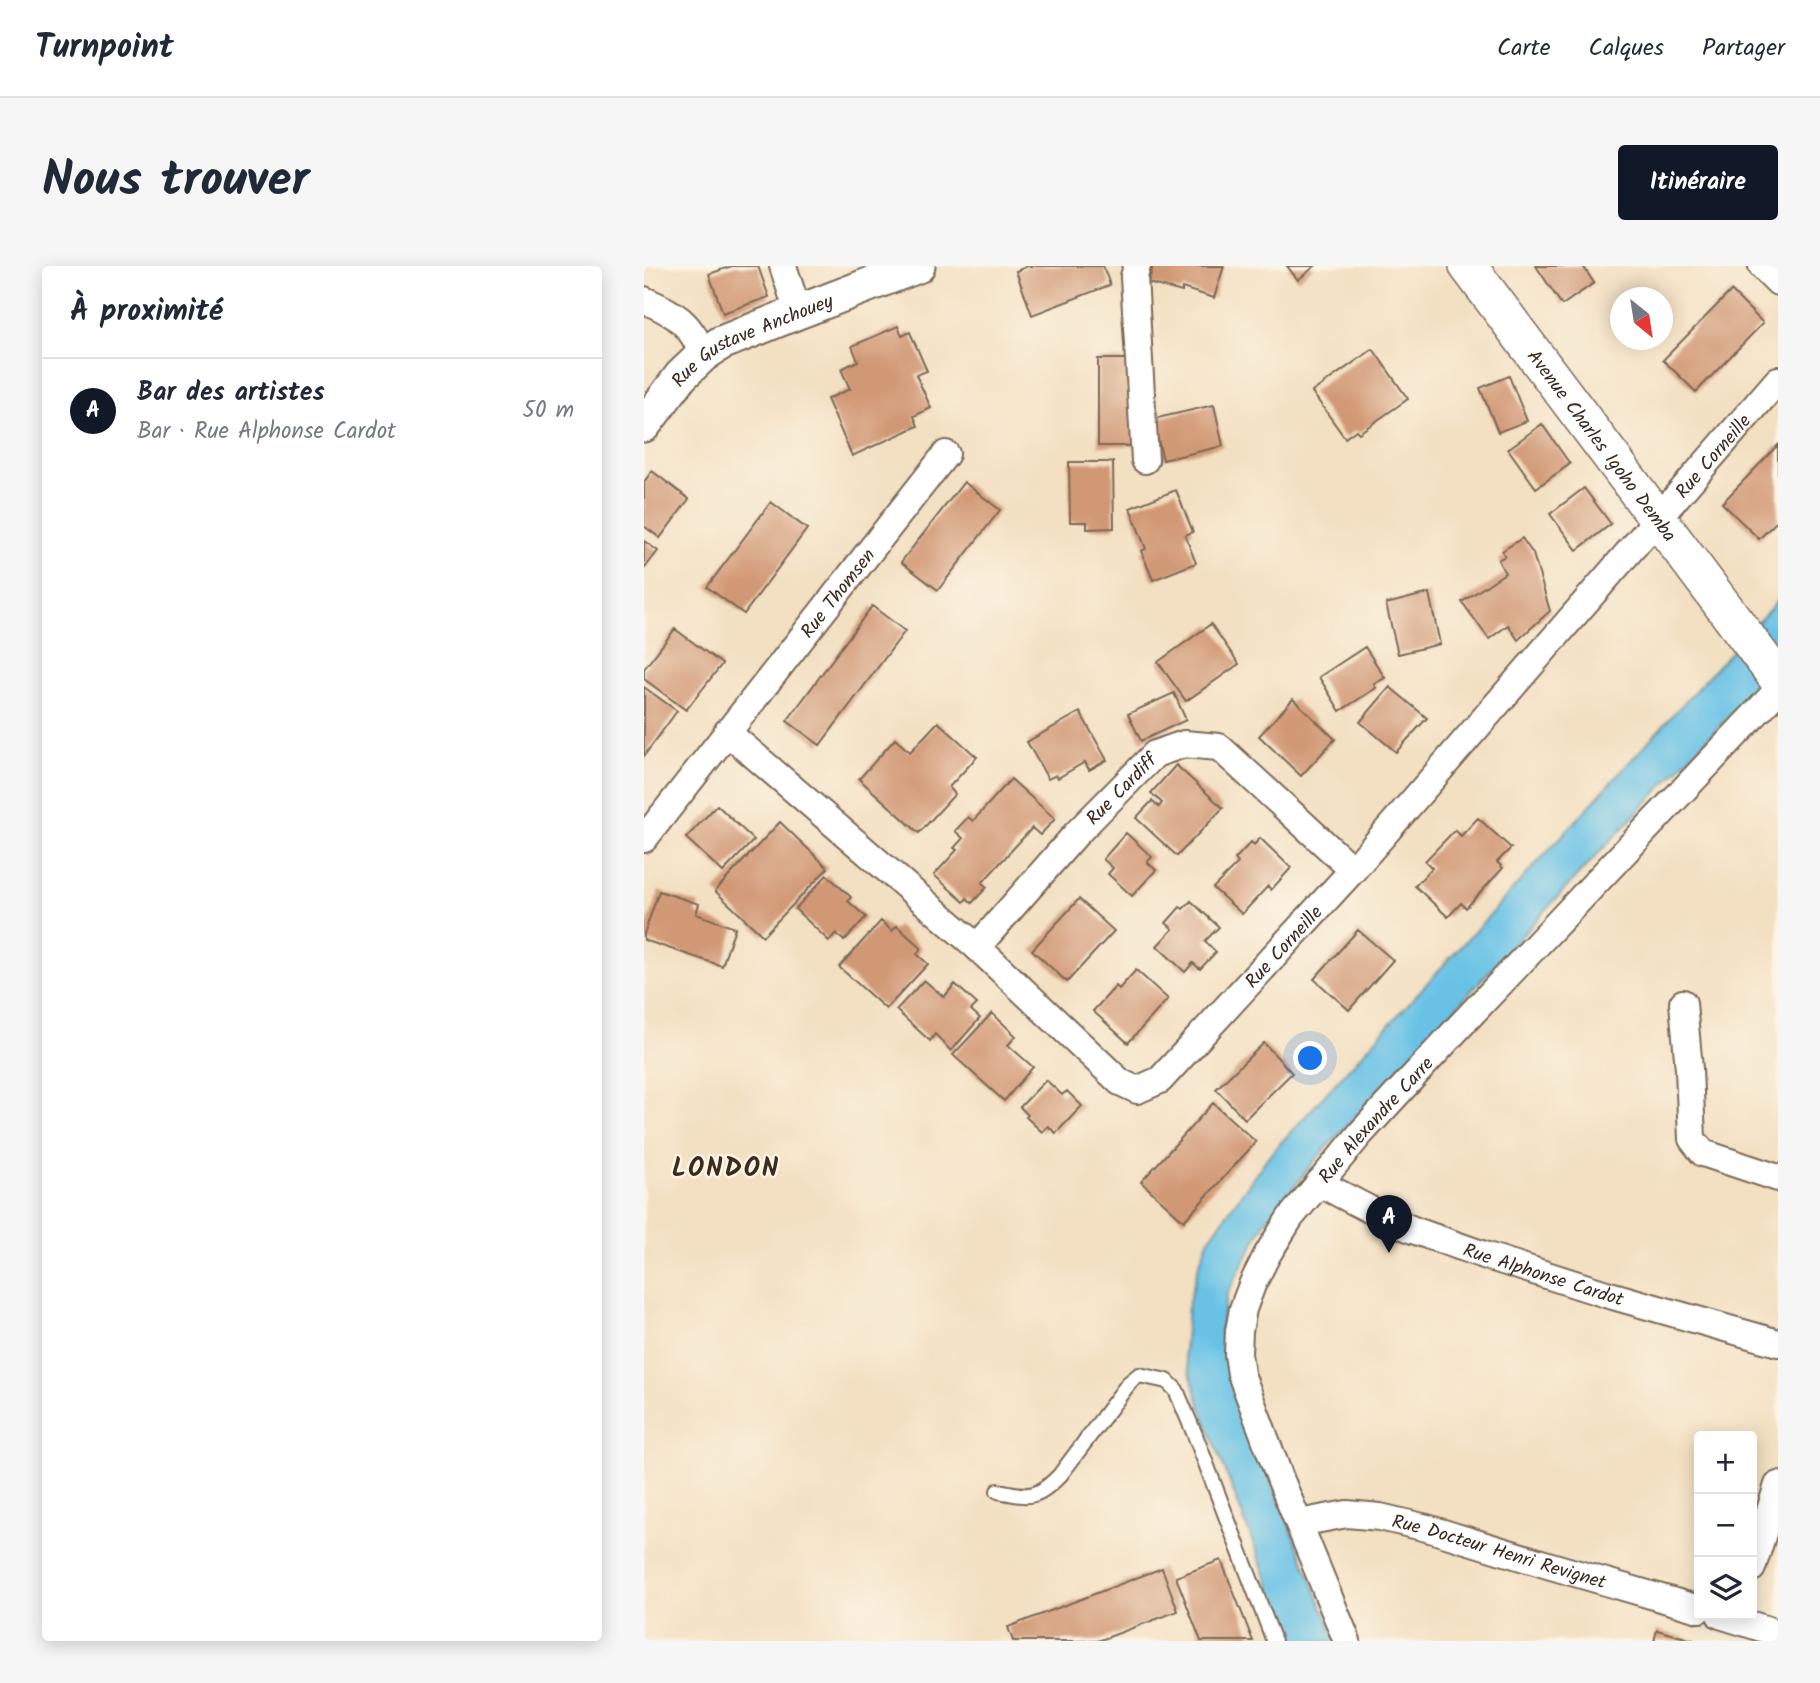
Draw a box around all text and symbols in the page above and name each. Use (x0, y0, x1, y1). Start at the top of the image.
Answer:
text: Turnpoint (35, 22, 174, 75)
text: Carte (1497, 29, 1551, 68)
text: Calques (1589, 29, 1664, 68)
text: Partager (1702, 29, 1785, 68)
text: Nous trouver (42, 143, 309, 221)
button: Itinéraire (1618, 145, 1778, 220)
street label: Rue Gustave Anchouey (665, 287, 839, 394)
north arrow (1610, 287, 1673, 350)
text: À proximité (70, 288, 223, 336)
street label: Avenue Charles Igoho Demba (1519, 344, 1683, 549)
text: Bar des artistes (137, 372, 325, 414)
text: A (86, 393, 100, 429)
text: 50 m (523, 393, 574, 429)
street label: Rue Corneille (1669, 408, 1760, 506)
text: Bar · Rue Alphonse Cardot (137, 414, 396, 450)
street label: Rue Thomsen (794, 542, 884, 645)
street label: Rue Cardiff (1079, 746, 1166, 833)
street label: Rue Corneille (1238, 899, 1331, 996)
your location (1293, 1041, 1327, 1075)
street label: Rue Alexandre Carre (1312, 1050, 1442, 1191)
district label: LONDON (672, 1148, 780, 1190)
pin: A (1366, 1195, 1412, 1253)
street label: Rue Alphonse Cardot (1459, 1236, 1628, 1315)
map controls (1694, 1431, 1757, 1620)
button: + (1694, 1431, 1757, 1494)
button: − (1694, 1494, 1757, 1557)
street label: Rue Docteur Henri Revignet (1389, 1507, 1610, 1598)
button: layers (1694, 1557, 1757, 1620)

